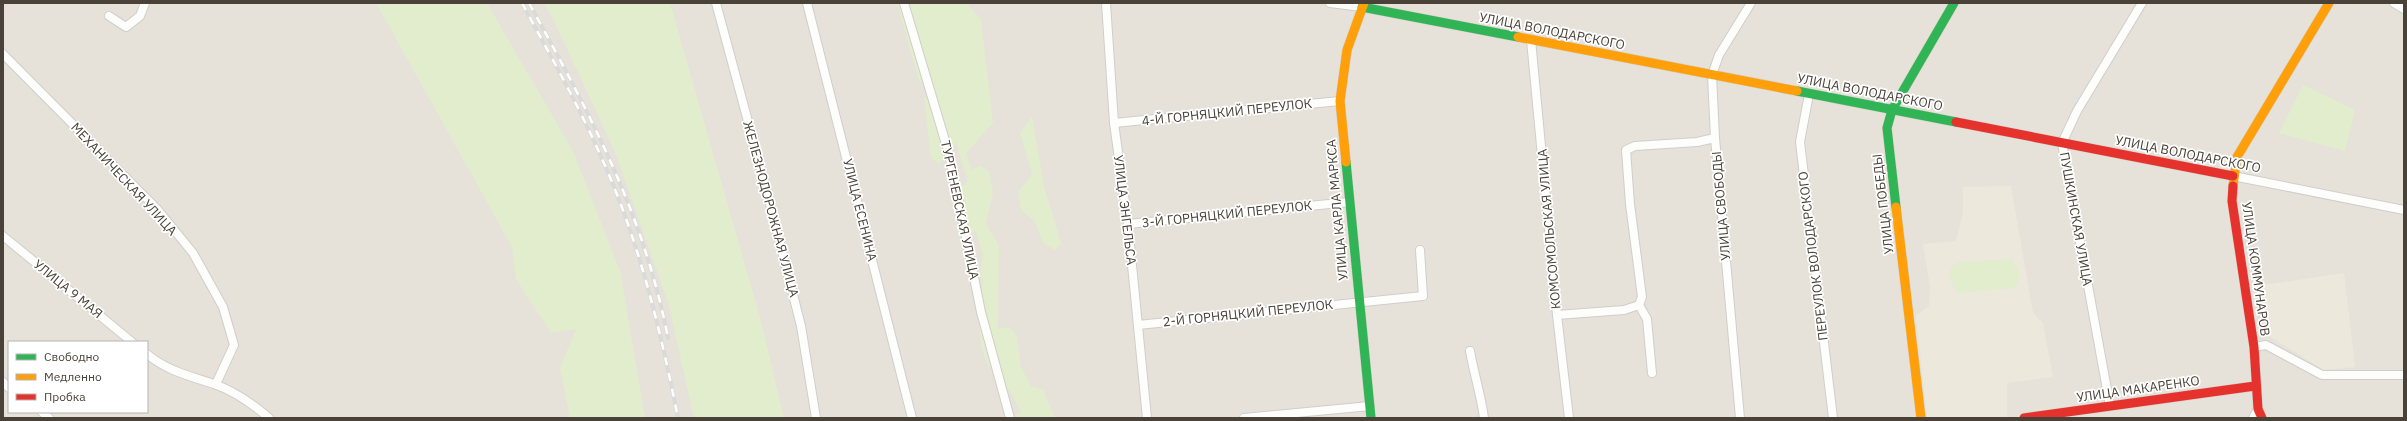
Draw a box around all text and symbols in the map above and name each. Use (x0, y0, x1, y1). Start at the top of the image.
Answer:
street label: УЛИЦА ВОЛОДАРСКОГО (1478, 9, 1626, 53)
street label: УЛИЦА ВОЛОДАРСКОГО (1796, 70, 1944, 114)
street label: 4-Й ГОРНЯЦКИЙ ПЕРЕУЛОК (1141, 95, 1313, 129)
street label: МЕХАНИЧЕСКАЯ УЛИЦА (67, 119, 181, 239)
street label: ЖЕЛЕЗНОДОРОЖНАЯ УЛИЦА (739, 119, 803, 300)
street label: УЛИЦА ВОЛОДАРСКОГО (2114, 132, 2262, 176)
street label: УЛИЦА КАРЛА МАРКСА (1322, 138, 1352, 281)
street label: ТУРГЕНЕВСКАЯ УЛИЦА (937, 139, 983, 282)
street label: КОМСОМОЛЬСКАЯ УЛИЦА (1533, 147, 1564, 310)
street label: УЛИЦА СВОБОДЫ (1708, 151, 1734, 261)
street label: ПУШКИНСКАЯ УЛИЦА (2056, 151, 2096, 288)
street label: УЛИЦА ПОБЕДЫ (1868, 153, 1898, 255)
street label: УЛИЦА ЭНГЕЛЬСА (1110, 154, 1140, 267)
street label: УЛИЦА ЕСЕНИНА (839, 157, 881, 264)
street label: ПЕРЕУЛОК ВОЛОДАРСКОГО (1794, 170, 1832, 342)
street label: 3-Й ГОРНЯЦКИЙ ПЕРЕУЛОК (1141, 197, 1313, 231)
street label: УЛИЦА КОММУНАРОВ (2238, 201, 2274, 337)
street label: УЛИЦА 9 МАЯ (30, 256, 106, 322)
street label: 2-Й ГОРНЯЦКИЙ ПЕРЕУЛОК (1162, 296, 1334, 330)
legend (8, 341, 148, 413)
text: Свободно (44, 349, 100, 364)
text: Медленно (44, 369, 102, 384)
street label: УЛИЦА МАКАРЕНКО (2075, 372, 2201, 406)
text: Пробка (44, 389, 86, 404)

